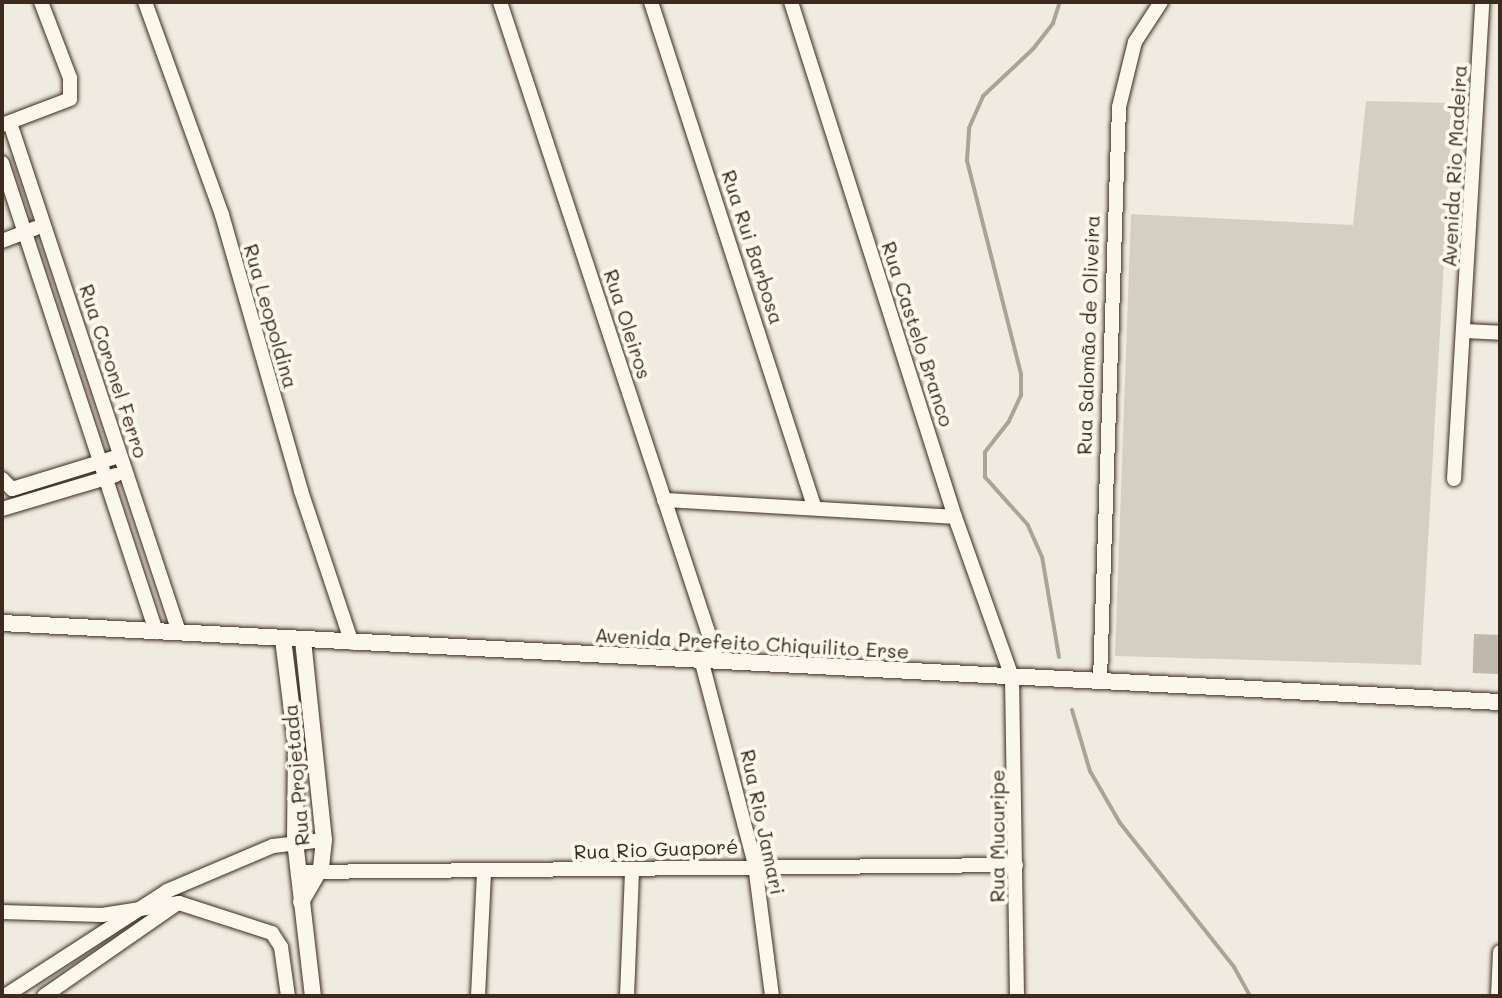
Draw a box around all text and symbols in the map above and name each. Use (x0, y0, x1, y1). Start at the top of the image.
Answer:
street label: Avenida Rio Madeira (1437, 64, 1471, 268)
street label: Rua Rui Barbosa (717, 167, 789, 327)
street label: Rua Salomão de Oliveira (1072, 215, 1104, 455)
street label: Rua Castelo Branco (877, 238, 959, 430)
street label: Rua Leopoldina (239, 241, 303, 391)
street label: Rua Oleiros (599, 266, 657, 382)
street label: Rua Coronel Ferro (75, 281, 153, 461)
street label: Avenida Prefeito Chiquilito Erse (594, 623, 910, 663)
street label: Rua Projetada (278, 703, 314, 847)
street label: Rua Rio Jamari (736, 747, 790, 897)
street label: Rua Mucuripe (985, 769, 1009, 903)
street label: Rua Rio Guaporé (573, 834, 739, 864)

